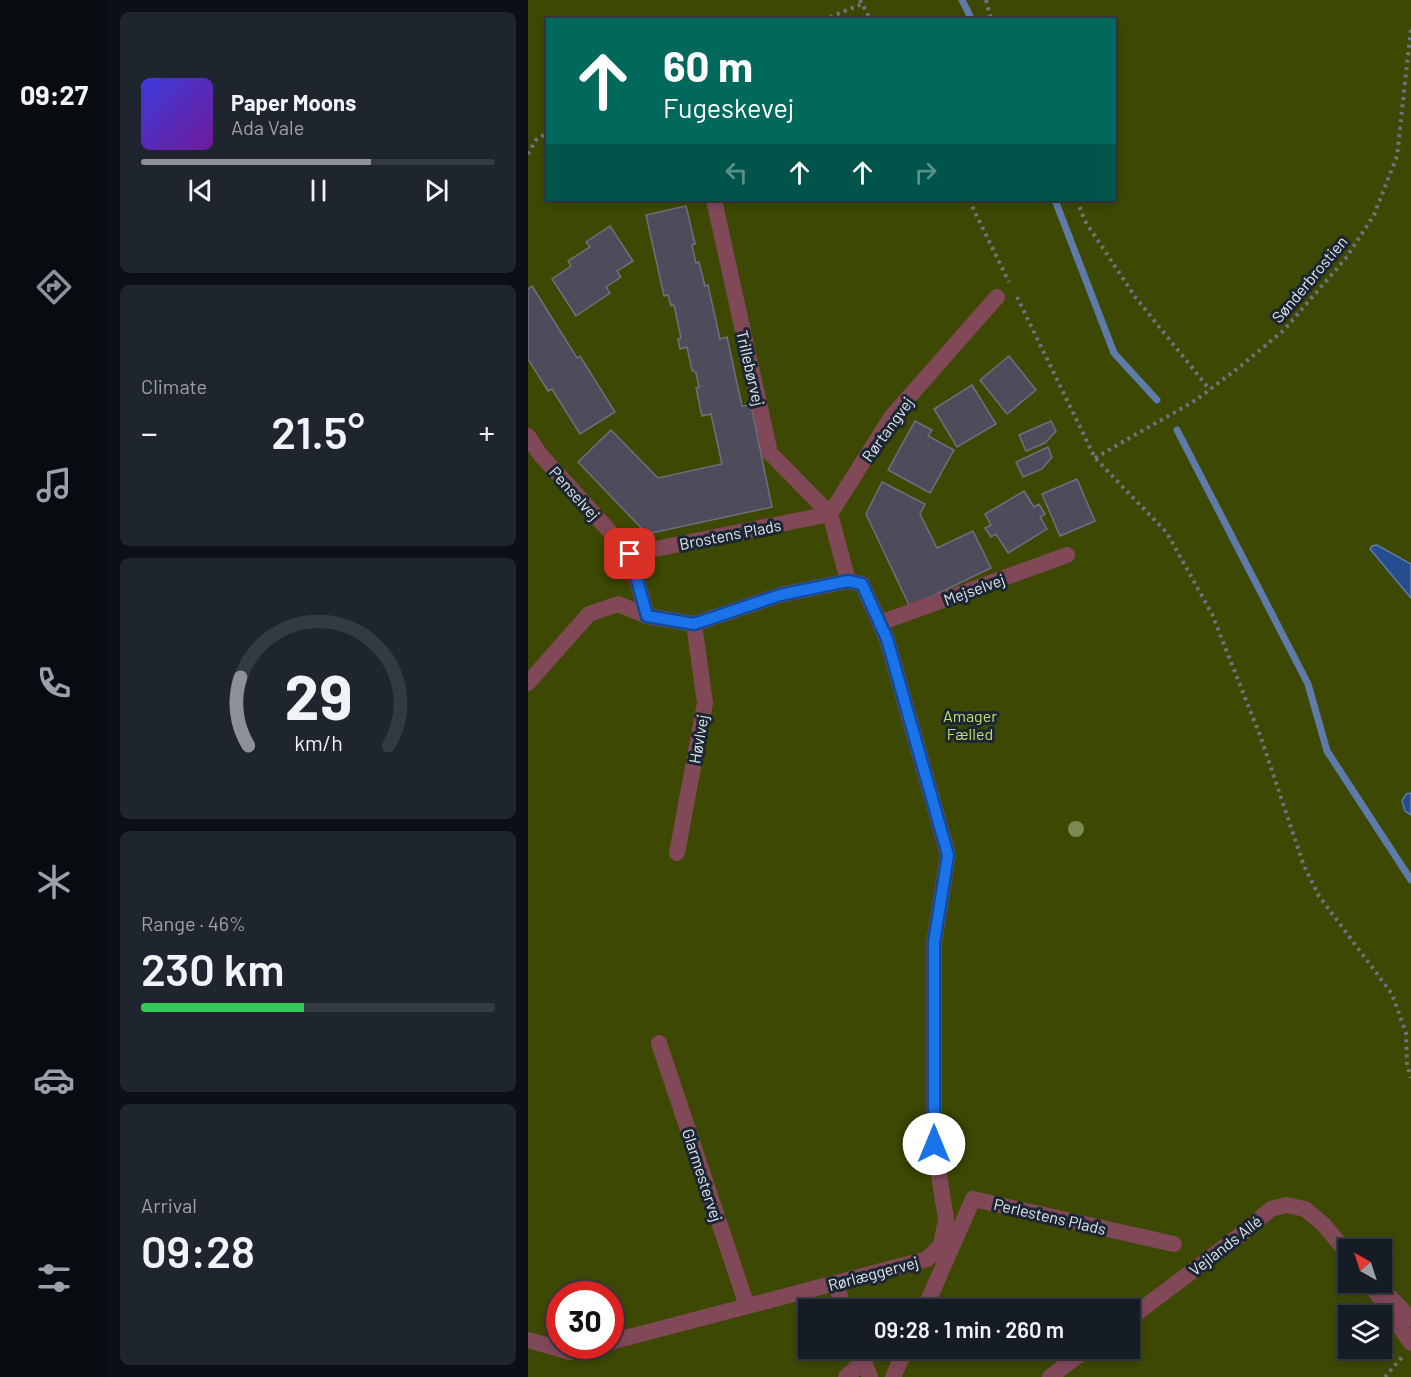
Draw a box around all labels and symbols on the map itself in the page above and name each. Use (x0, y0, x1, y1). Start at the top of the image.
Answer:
street label: Sønderbrostien (1267, 232, 1351, 326)
street label: Trillebørvej (733, 328, 769, 408)
street label: Rørtangvej (857, 393, 917, 465)
street label: Penselvej (546, 462, 604, 524)
street label: Brostens Plads (677, 515, 783, 553)
pin (604, 528, 655, 579)
street label: Mejselvej (941, 569, 1007, 609)
park label: Amager Fælled (943, 706, 997, 743)
street label: Høvlvej (684, 713, 712, 765)
position arrow (902, 1112, 966, 1176)
street label: Glarmestervej (679, 1126, 727, 1224)
street label: Perlestens Plads (992, 1194, 1108, 1238)
street label: Vejlands Allé (1185, 1211, 1265, 1279)
north arrow (1338, 1239, 1392, 1293)
street label: Rørlæggervej (826, 1252, 920, 1294)
speed limit sign: 30 (546, 1281, 624, 1359)

